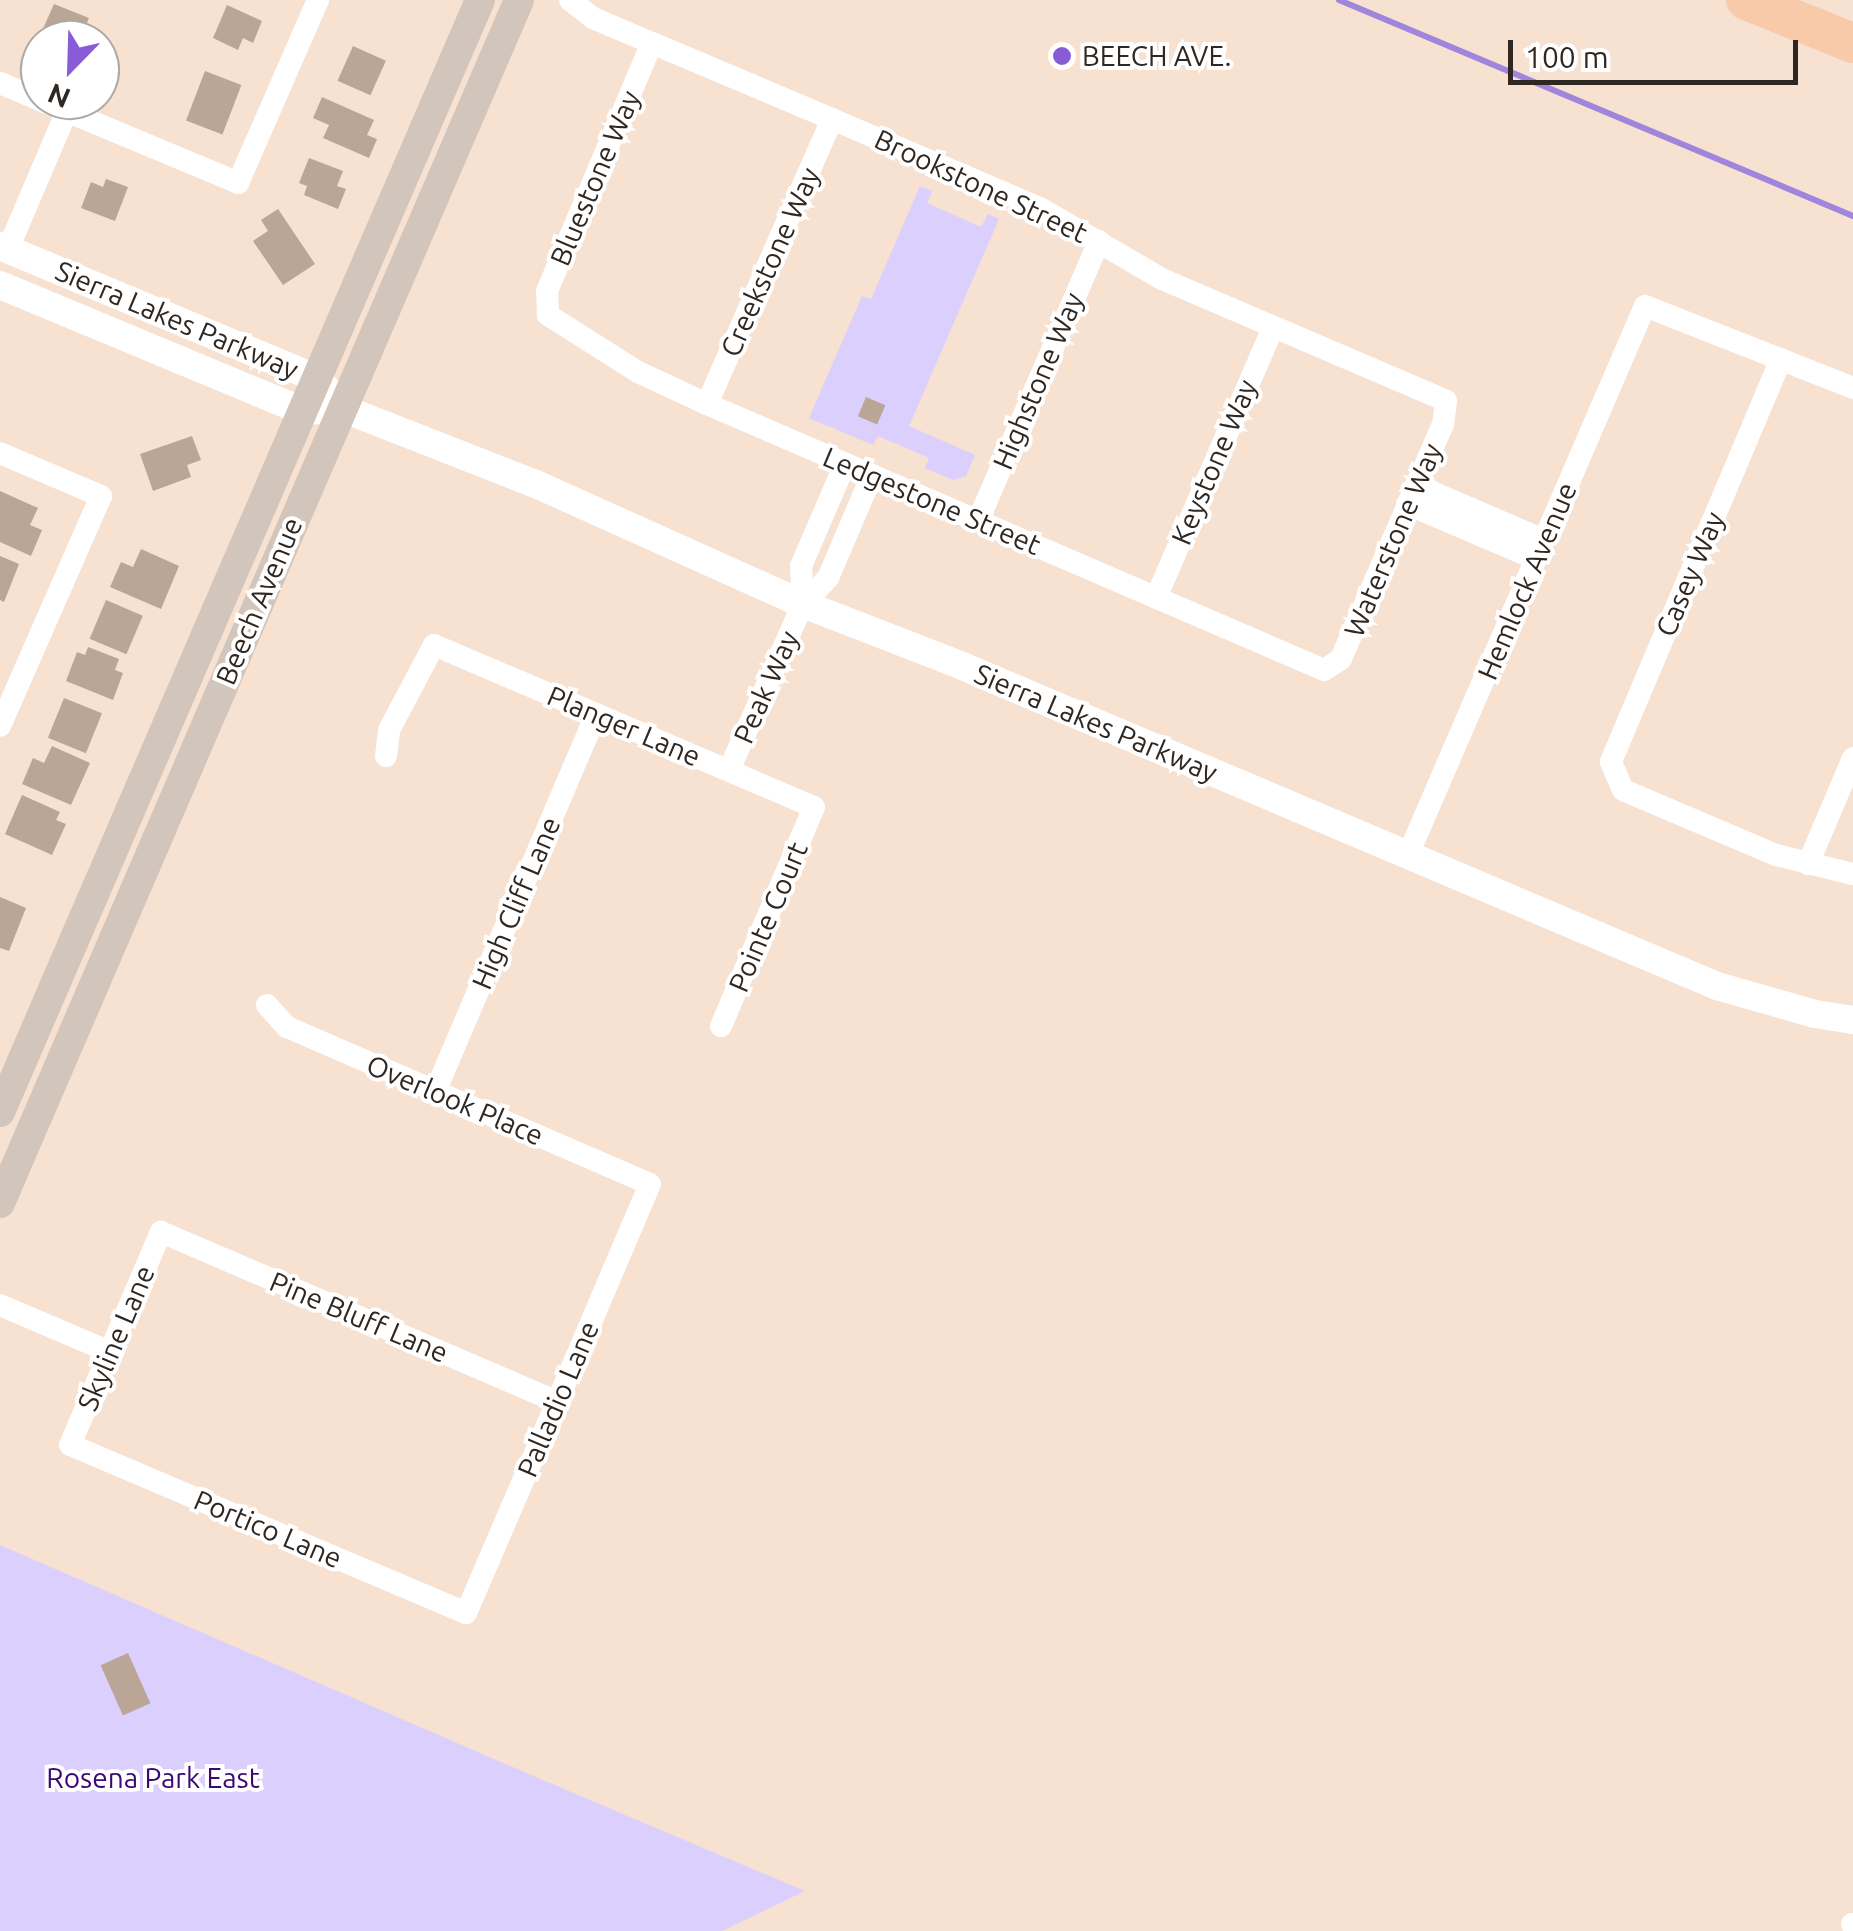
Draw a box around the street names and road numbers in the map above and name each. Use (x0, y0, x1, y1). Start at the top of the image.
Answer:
street label: Bluestone Way (543, 85, 647, 271)
street label: Brookstone Street (869, 122, 1093, 250)
street label: Creekstone Way (713, 162, 827, 362)
street label: Sierra Lakes Parkway (51, 254, 303, 386)
street label: Highstone Way (986, 287, 1090, 475)
street label: Keystone Way (1164, 374, 1264, 550)
street label: Waterstone Way (1337, 438, 1449, 642)
street label: Ledgestone Street (818, 440, 1046, 562)
street label: Hemlock Avenue (1470, 477, 1584, 685)
street label: Casey Way (1649, 507, 1731, 641)
street label: Beech Avenue (209, 512, 309, 690)
street label: Peak Way (726, 625, 806, 749)
street label: Sierra Lakes Parkway (970, 657, 1222, 789)
street label: Planger Lane (542, 679, 706, 773)
street label: High Cliff Lane (465, 812, 567, 994)
street label: Pointe Court (721, 837, 815, 997)
street label: Overlook Place (361, 1048, 549, 1152)
street label: Skyline Lane (70, 1260, 162, 1416)
street label: Pine Bluff Lane (265, 1264, 453, 1370)
street label: Palladio Lane (510, 1316, 606, 1482)
street label: Portico Lane (189, 1483, 347, 1575)

